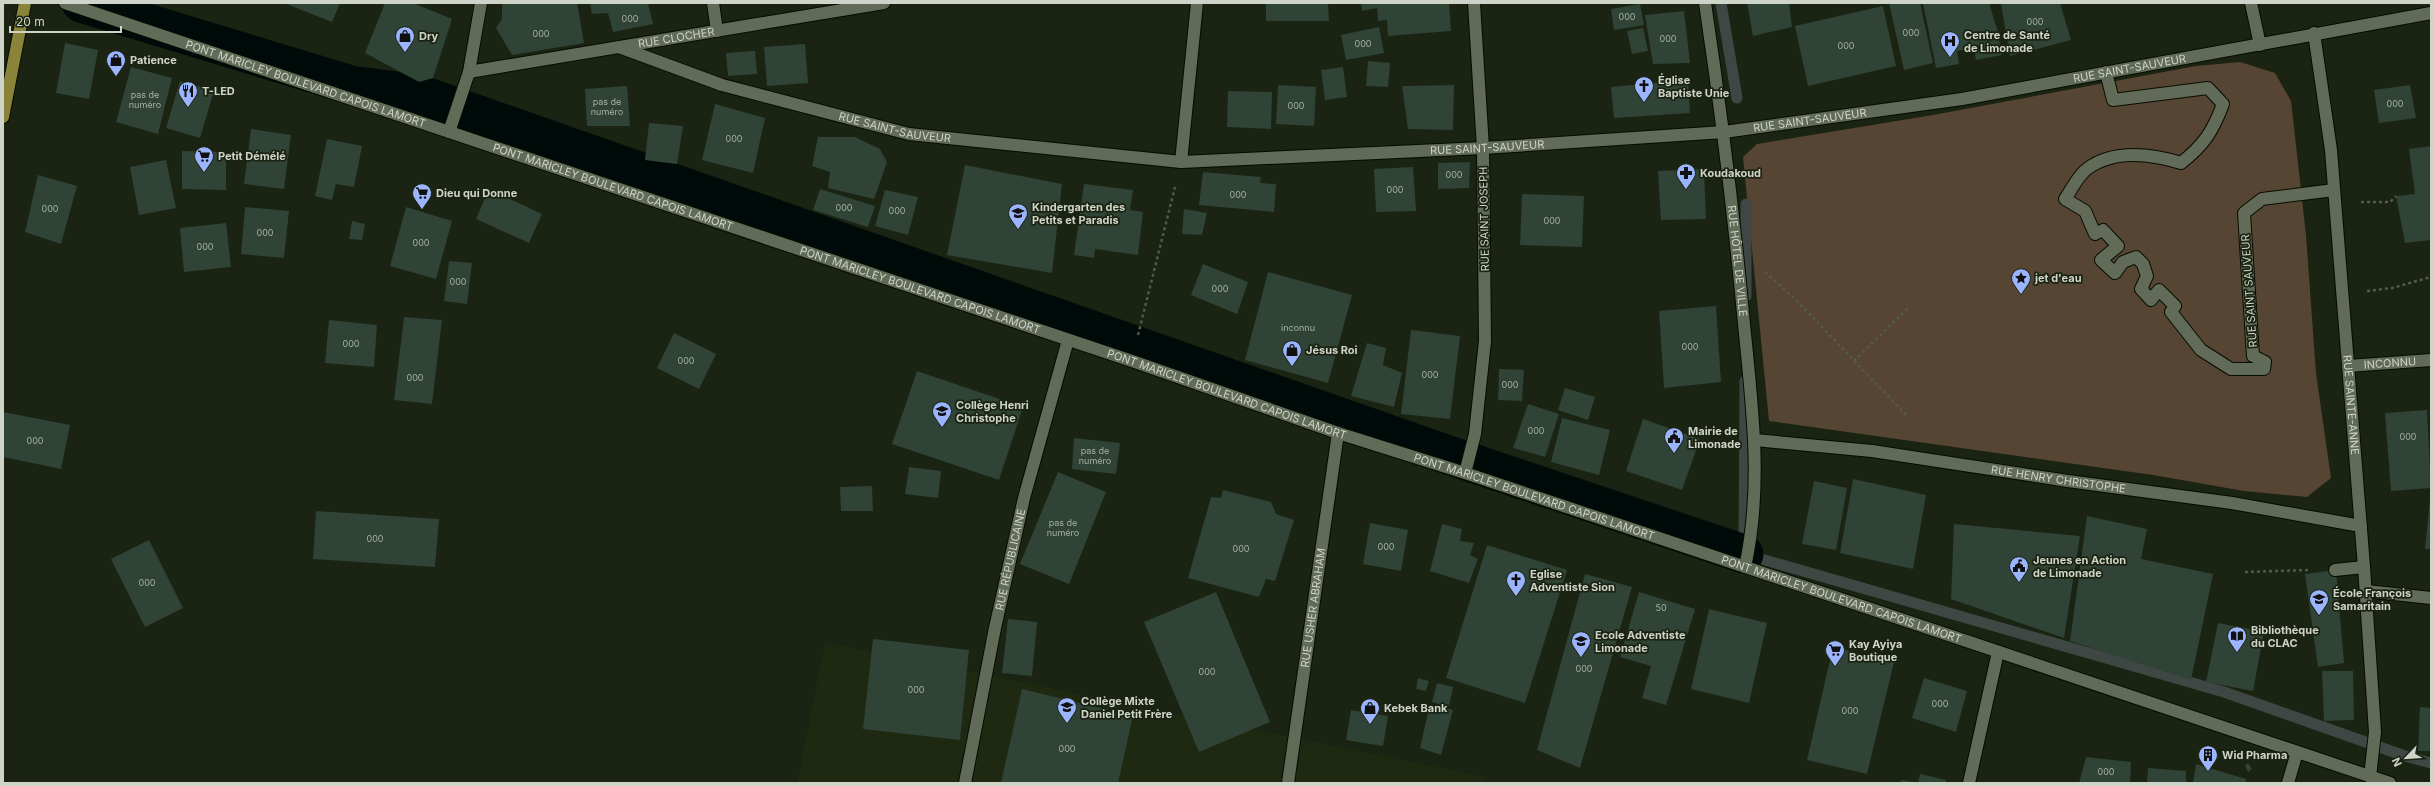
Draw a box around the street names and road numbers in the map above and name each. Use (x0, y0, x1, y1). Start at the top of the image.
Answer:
street label: RUE CLOCHER (637, 24, 715, 51)
street label: PONT MARICLEY BOULEVARD CAPOIS LAMORT (184, 37, 428, 131)
street label: RUE SAINT-SAUVEUR (2072, 51, 2187, 85)
street label: RUE SAINT-SAUVEUR (1752, 105, 1867, 135)
street label: RUE SAINT-SAUVEUR (837, 109, 952, 145)
street label: RUE SAINT-SAUVEUR (1430, 137, 1545, 157)
street label: PONT MARICLEY BOULEVARD CAPOIS LAMORT (491, 140, 735, 234)
street label: RUE SAINT JOSEPH (1476, 167, 1492, 271)
street label: RUE HÔTEL DE VILLE (1725, 205, 1750, 317)
street label: RUE SAINT SAUVEUR (2238, 234, 2260, 348)
street label: PONT MARICLEY BOULEVARD CAPOIS LAMORT (798, 243, 1042, 337)
street label: PONT MARICLEY BOULEVARD CAPOIS LAMORT (1105, 346, 1348, 442)
street label: RUE SAINTE-ANNE (2340, 354, 2362, 455)
street label: INCONNU (2363, 354, 2417, 372)
street label: PONT MARICLEY BOULEVARD CAPOIS LAMORT (1412, 450, 1656, 543)
street label: RUE HENRY CHRISTOPHE (1990, 462, 2127, 496)
street label: RUE RÉPUBLICAINE (992, 507, 1028, 612)
street label: RUE USHER ABRAHAM (1298, 547, 1328, 668)
street label: PONT MARICLEY BOULEVARD CAPOIS LAMORT (1720, 552, 1964, 646)

